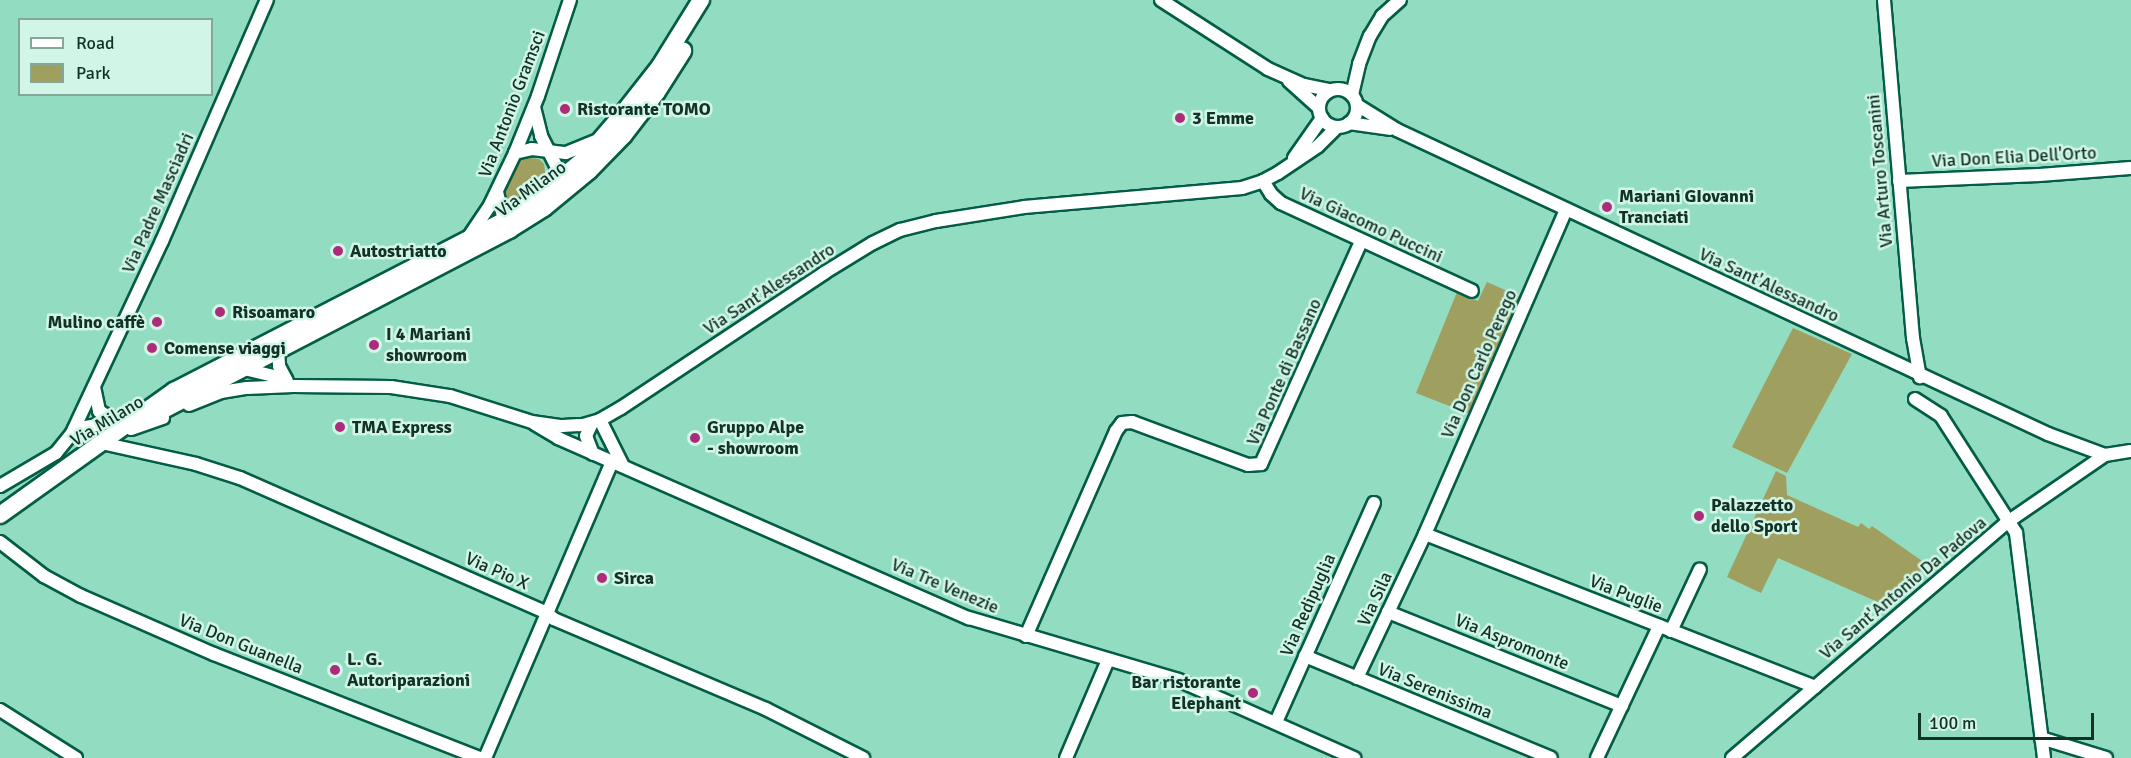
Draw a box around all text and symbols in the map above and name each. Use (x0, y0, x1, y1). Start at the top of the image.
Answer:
legend (18, 18, 213, 96)
street label: Via Antonio Gramsci (474, 27, 550, 181)
text: Road (76, 32, 115, 54)
text: Park (76, 62, 111, 84)
street label: Via Arturo Toscanini (1863, 94, 1897, 248)
place label: Ristorante TOMO (577, 98, 711, 120)
marker: Ristorante TOMO (558, 102, 572, 116)
place label: 3 Emme (1192, 107, 1254, 129)
marker: 3 Emme (1173, 111, 1187, 125)
street label: Via Padre Masciadri (117, 129, 199, 277)
street label: Via Don Elia Dell'Orto (1931, 142, 2097, 172)
street label: Via Milano (492, 156, 570, 222)
street label: Via Giacomo Puccini (1296, 182, 1446, 268)
place label: Mariani GIovanni Tranciati (1619, 186, 1754, 228)
marker: Mariani GIovanni Tranciati (1600, 200, 1614, 214)
street label: Via Sant'Alessandro (699, 239, 839, 339)
place label: Autostriatto (350, 240, 447, 262)
street label: Via Sant'Alessandro (1696, 243, 1842, 327)
marker: Autostriatto (331, 244, 345, 258)
street label: Via Don Carlo Perego (1436, 286, 1522, 442)
street label: Via Ponte di Bassano (1242, 295, 1326, 449)
place label: Risoamaro (232, 301, 315, 323)
marker: Risoamaro (213, 305, 227, 319)
place label: Mulino caffè (48, 311, 145, 333)
marker: Mulino caffè (150, 315, 164, 329)
place label: I 4 Mariani showroom (386, 324, 471, 366)
place label: Comense viaggi (164, 337, 286, 359)
marker: I 4 Mariani showroom (367, 338, 381, 352)
marker: Comense viaggi (145, 341, 159, 355)
street label: Via Milano (67, 391, 147, 451)
place label: TMA Express (352, 416, 452, 438)
place label: Gruppo Alpe - showroom (707, 417, 804, 460)
marker: TMA Express (333, 420, 347, 434)
marker: Gruppo Alpe - showroom (688, 431, 702, 445)
place label: Palazzetto dello Sport (1711, 495, 1798, 538)
marker: Palazzetto dello Sport (1692, 509, 1706, 523)
street label: Via Sant'Antonio Da Padova (1815, 512, 1991, 664)
street label: Via Pio X (462, 547, 532, 595)
street label: Via Redipuglia (1276, 550, 1340, 660)
street label: Via Tre Venezie (888, 554, 1002, 618)
place label: Sirca (614, 567, 654, 589)
street label: Via Sila (1353, 568, 1397, 630)
street label: Via Puglie (1586, 570, 1666, 618)
marker: Sirca (595, 571, 609, 585)
street label: Via Don Guanella (176, 609, 306, 679)
street label: Via Aspromonte (1452, 609, 1572, 675)
place label: L. G. Autoriparazioni (347, 649, 470, 692)
street label: Via Serenissima (1375, 658, 1495, 724)
marker: L. G. Autoriparazioni (328, 663, 342, 677)
place label: Bar ristorante Elephant (1131, 672, 1241, 714)
marker: Bar ristorante Elephant (1246, 686, 1260, 700)
scale bar (1921, 701, 2096, 739)
text: 100 m (1929, 712, 1976, 734)

